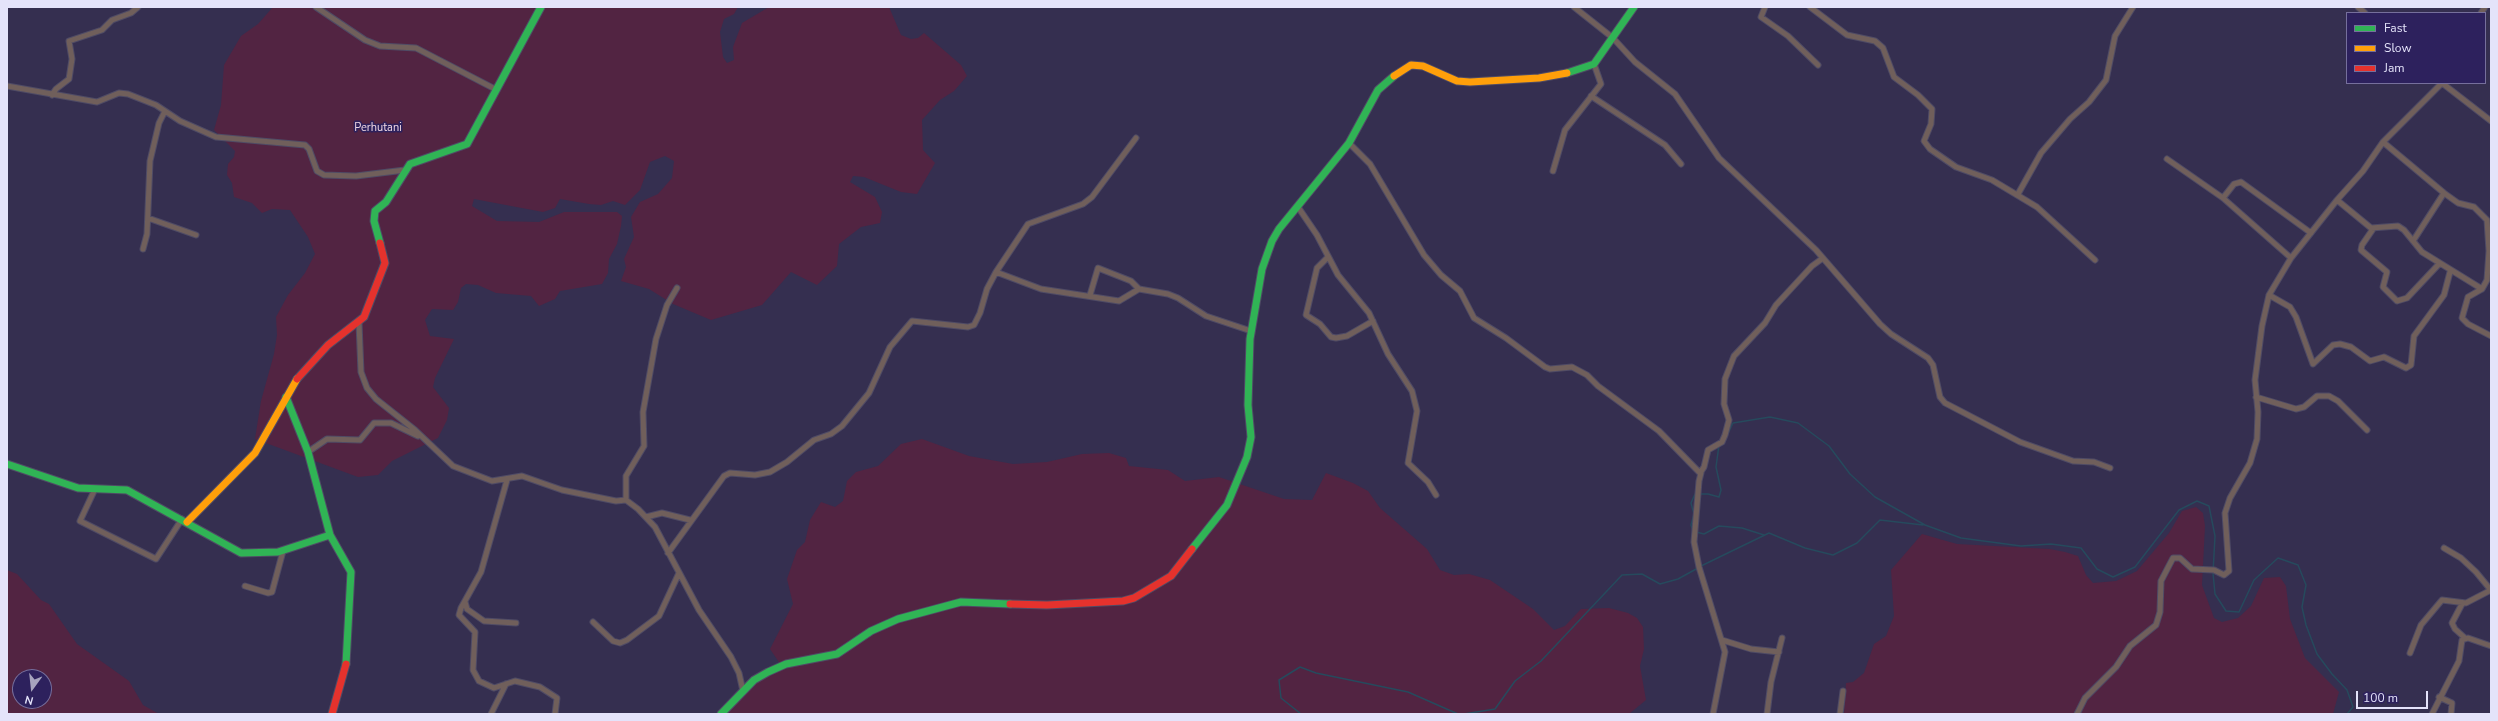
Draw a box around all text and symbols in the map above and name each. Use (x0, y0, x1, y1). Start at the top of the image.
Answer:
legend (2346, 12, 2486, 84)
text: Fast (2384, 20, 2407, 36)
text: Slow (2384, 40, 2412, 56)
text: Jam (2384, 60, 2405, 76)
park label: Perhutani (354, 121, 402, 135)
north arrow (12, 669, 52, 709)
scale bar (2358, 683, 2430, 709)
text: 100 m (2363, 690, 2398, 706)
text: N (23, 692, 35, 708)

